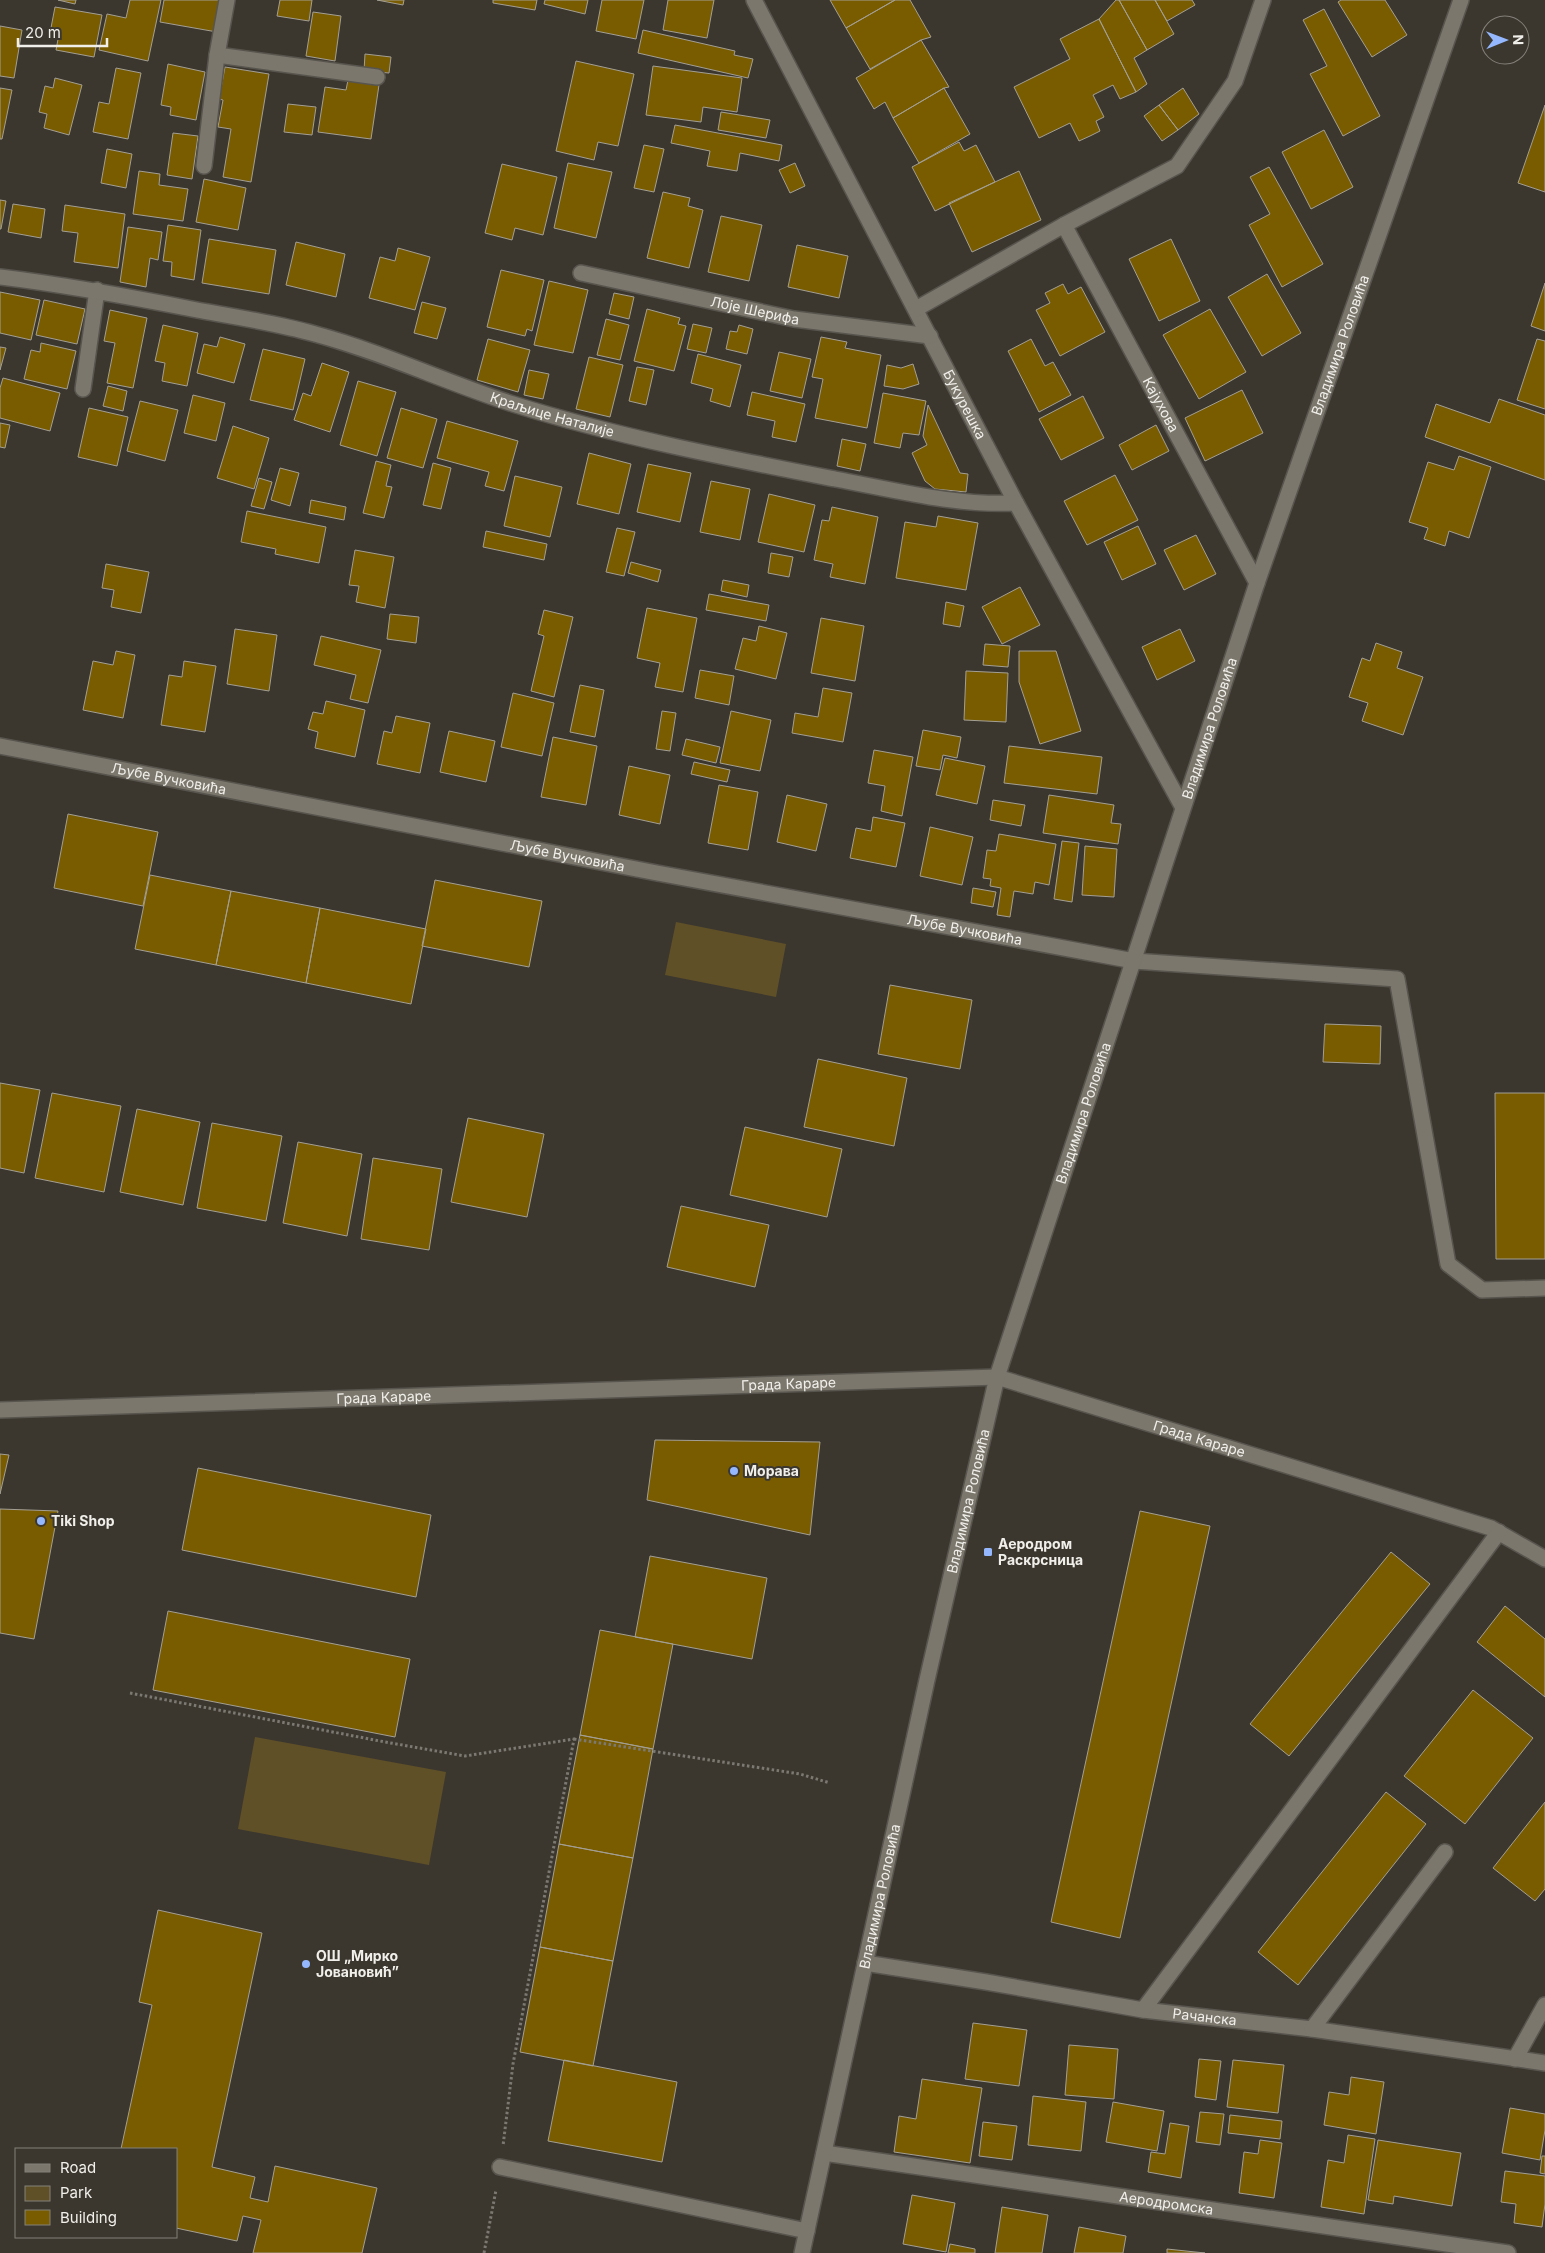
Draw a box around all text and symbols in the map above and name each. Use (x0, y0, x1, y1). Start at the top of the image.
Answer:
scale bar (18, 15, 106, 47)
north arrow (1480, 15, 1530, 65)
text: 20 m (25, 23, 61, 42)
text: N (1510, 34, 1527, 45)
street label: Владимира Роловића (1307, 272, 1372, 418)
street label: Лоје Шерифа (709, 292, 800, 328)
street label: Букурешка (940, 367, 990, 442)
street label: Кајухова (1140, 374, 1183, 435)
street label: Краљице Наталије (488, 388, 616, 440)
street label: Владимира Роловића (1178, 655, 1240, 801)
street label: Љубе Вучковића (110, 759, 228, 798)
street label: Љубе Вучковића (509, 836, 627, 875)
street label: Љубе Вучковића (906, 910, 1024, 948)
street label: Владимира Роловића (1052, 1040, 1114, 1186)
street label: Града Караре (741, 1373, 836, 1393)
street label: Града Караре (336, 1387, 432, 1407)
street label: Града Караре (1151, 1416, 1247, 1460)
street label: Владимира Роловића (943, 1427, 993, 1575)
place label: Морава (744, 1462, 799, 1479)
marker: Морава (728, 1465, 740, 1477)
place label: Tiki Shop (51, 1512, 115, 1529)
marker: Tiki Shop (35, 1515, 47, 1527)
place label: Аеродром Раскрсница (998, 1535, 1083, 1568)
marker: Аеродром Раскрсница (982, 1546, 994, 1558)
street label: Владимира Роловића (855, 1822, 903, 1970)
place label: ОШ „Мирко Јовановић” (316, 1947, 399, 1980)
marker: ОШ „Мирко Јовановић” (300, 1958, 312, 1970)
street label: Рачанска (1172, 2004, 1238, 2028)
legend (15, 2148, 178, 2238)
text: Road (60, 2158, 96, 2177)
text: Park (60, 2183, 93, 2202)
street label: Аеродромска (1118, 2187, 1215, 2218)
text: Building (60, 2208, 117, 2227)

